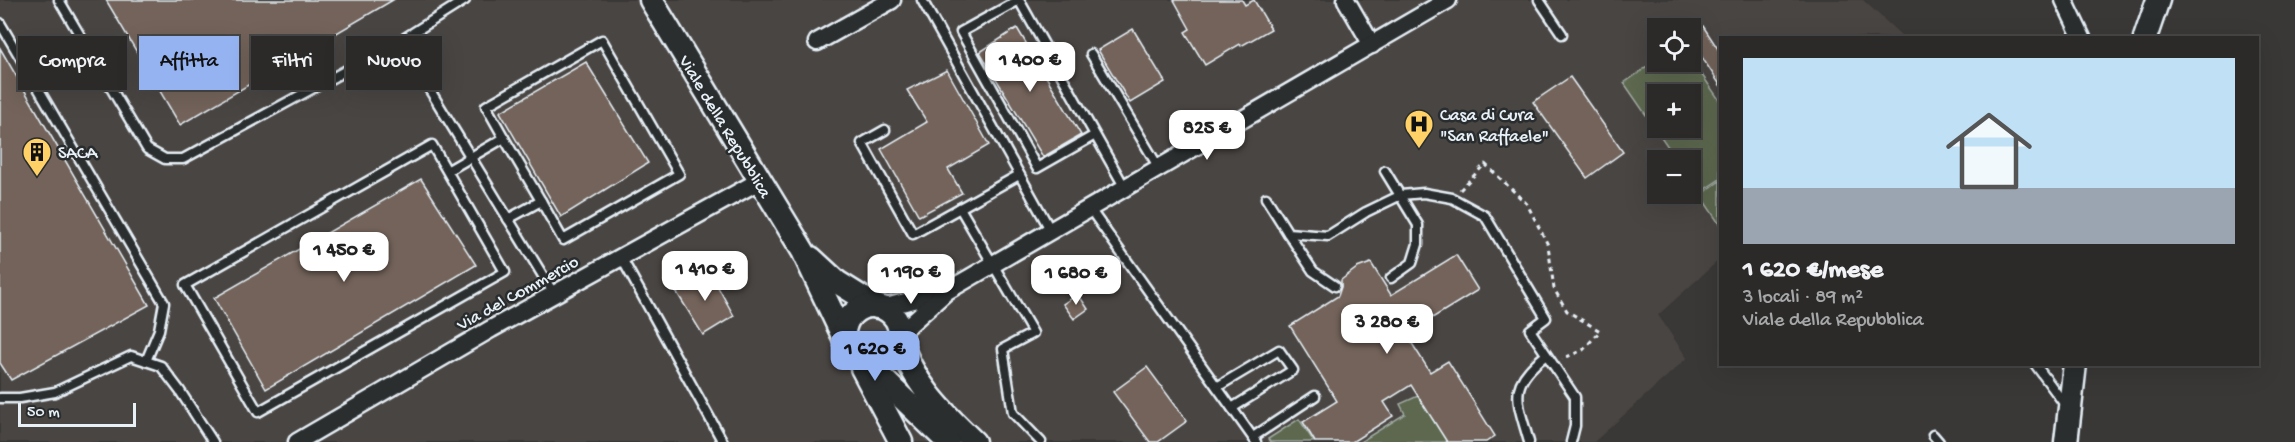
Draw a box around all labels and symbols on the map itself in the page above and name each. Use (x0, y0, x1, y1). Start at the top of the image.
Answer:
pin: 1 400 € (975, 42, 1085, 93)
street label: Viale della Repubblica (673, 51, 775, 203)
place label: Casa di Cura "San Raffaele" (1440, 106, 1549, 148)
hospital icon: Casa di Cura "San Raffaele" (1403, 108, 1435, 150)
pin: 825 € (1165, 110, 1249, 161)
building icon: SACA (21, 136, 53, 178)
place label: SACA (58, 144, 99, 165)
pin: 1 450 € (289, 232, 399, 283)
pin: 1 410 € (650, 251, 760, 302)
street label: Via del Commercio (453, 252, 583, 337)
pin: 1 190 € (856, 254, 966, 305)
pin: 1 680 € (1021, 255, 1131, 306)
pin: 3 280 € (1332, 304, 1442, 355)
pin: 1 620 € (820, 331, 930, 382)
scale bar (18, 400, 136, 428)

